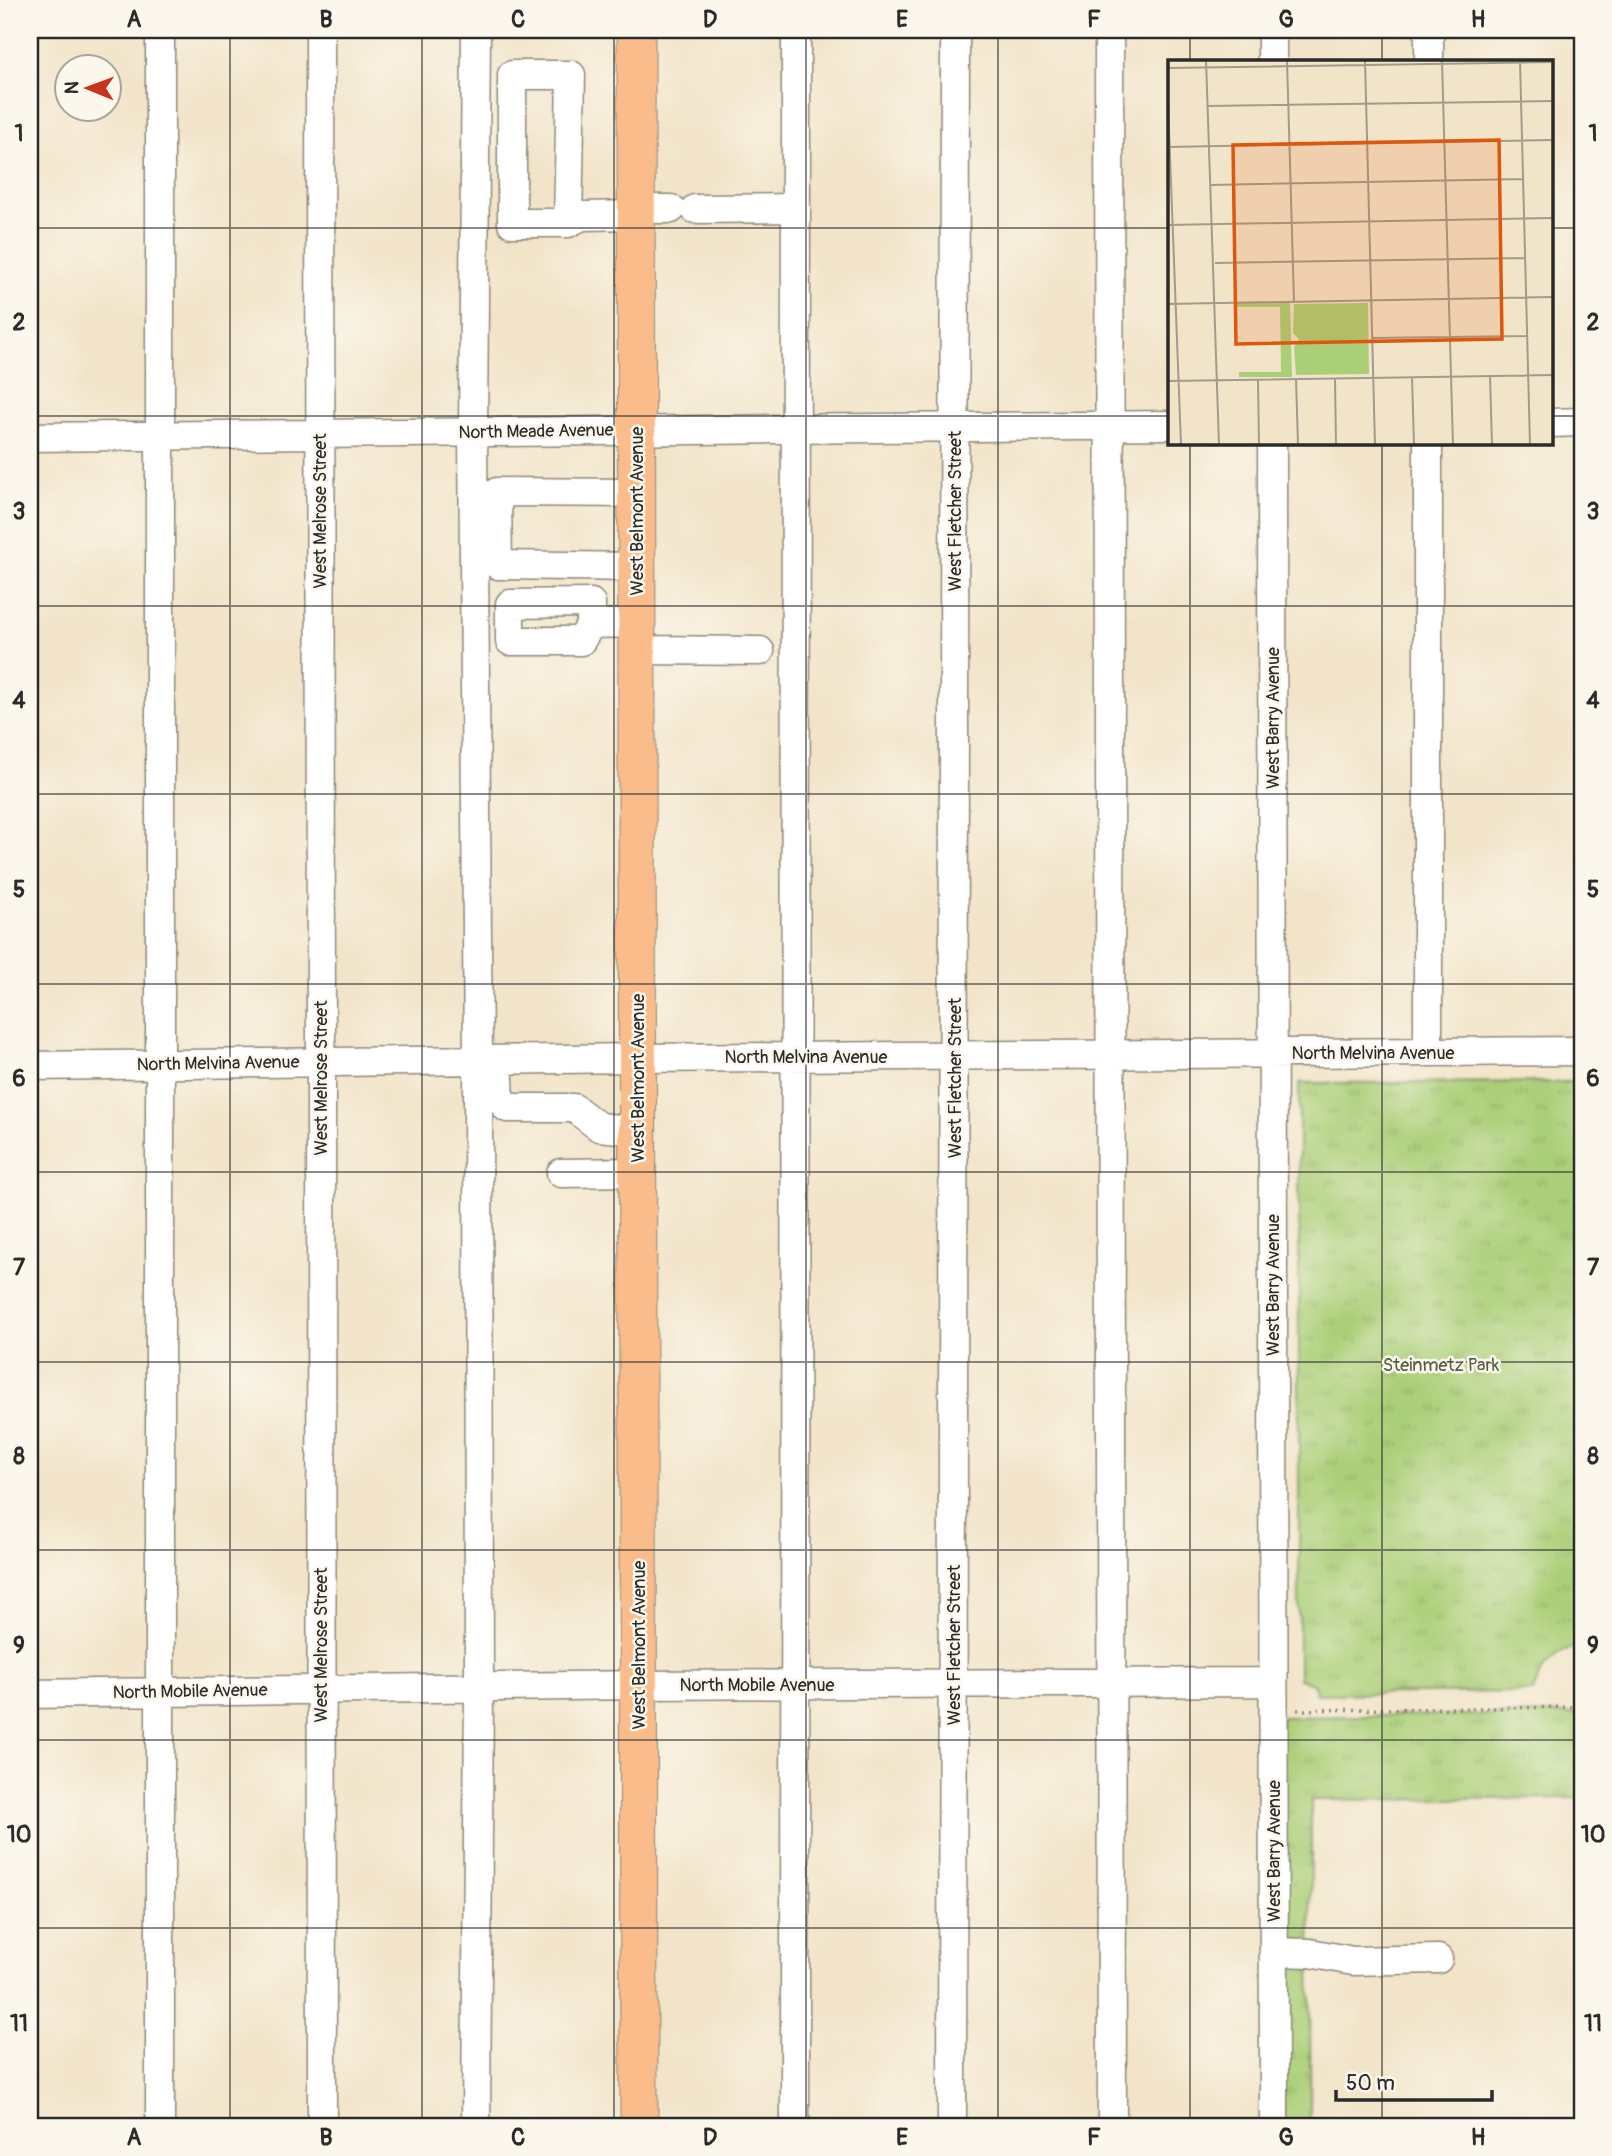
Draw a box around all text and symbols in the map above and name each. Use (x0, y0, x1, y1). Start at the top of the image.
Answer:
text: A (127, 5, 142, 34)
text: B (319, 5, 333, 34)
text: C (511, 5, 525, 34)
text: D (703, 5, 717, 34)
text: E (896, 5, 908, 34)
text: F (1087, 5, 1101, 34)
text: G (1278, 5, 1294, 34)
text: H (1471, 5, 1485, 34)
north arrow (52, 52, 122, 122)
inset map (1168, 60, 1552, 444)
text: N (60, 81, 84, 94)
text: 1 (15, 119, 24, 148)
text: 1 (1589, 119, 1598, 148)
text: 2 (13, 308, 26, 337)
text: 2 (1587, 308, 1600, 337)
street label: North Meade Avenue (458, 419, 614, 444)
street label: West Belmont Avenue (626, 426, 649, 595)
street label: West Fletcher Street (944, 430, 967, 591)
street label: West Melrose Street (309, 433, 332, 588)
text: 3 (13, 497, 25, 526)
text: 3 (1587, 497, 1599, 526)
street label: West Barry Avenue (1262, 647, 1285, 789)
text: 4 (12, 686, 26, 715)
text: 4 (1586, 686, 1600, 715)
text: 5 (13, 875, 25, 904)
text: 5 (1587, 875, 1599, 904)
street label: West Belmont Avenue (627, 993, 650, 1162)
street label: West Fletcher Street (944, 997, 967, 1158)
street label: West Melrose Street (310, 1000, 333, 1155)
street label: North Melvina Avenue (1292, 1042, 1455, 1065)
street label: North Melvina Avenue (725, 1046, 888, 1069)
street label: North Melvina Avenue (136, 1051, 300, 1076)
text: 6 (12, 1064, 26, 1093)
text: 6 (1586, 1064, 1600, 1093)
street label: West Barry Avenue (1262, 1214, 1285, 1356)
text: 7 (13, 1253, 26, 1282)
text: 7 (1587, 1253, 1600, 1282)
park label: Steinmetz Park (1383, 1354, 1500, 1377)
text: 8 (13, 1442, 25, 1471)
text: 8 (1587, 1442, 1599, 1471)
street label: West Belmont Avenue (628, 1560, 651, 1729)
street label: West Fletcher Street (943, 1564, 966, 1725)
street label: West Melrose Street (310, 1567, 333, 1722)
text: 9 (13, 1631, 25, 1660)
text: 9 (1587, 1631, 1599, 1660)
street label: North Mobile Avenue (680, 1674, 835, 1697)
street label: North Mobile Avenue (112, 1679, 268, 1704)
street label: West Barry Avenue (1263, 1780, 1286, 1922)
text: 10 (7, 1820, 31, 1849)
text: 10 (1581, 1820, 1605, 1849)
text: 11 (10, 2009, 28, 2038)
text: 11 (1584, 2009, 1602, 2038)
scale bar (1336, 2058, 1491, 2102)
text: 50 m (1346, 2070, 1395, 2097)
text: A (127, 2123, 142, 2152)
text: B (319, 2123, 333, 2152)
text: C (511, 2123, 525, 2152)
text: D (703, 2123, 717, 2152)
text: E (896, 2123, 908, 2152)
text: F (1087, 2123, 1101, 2152)
text: G (1278, 2123, 1294, 2152)
text: H (1471, 2123, 1485, 2152)

